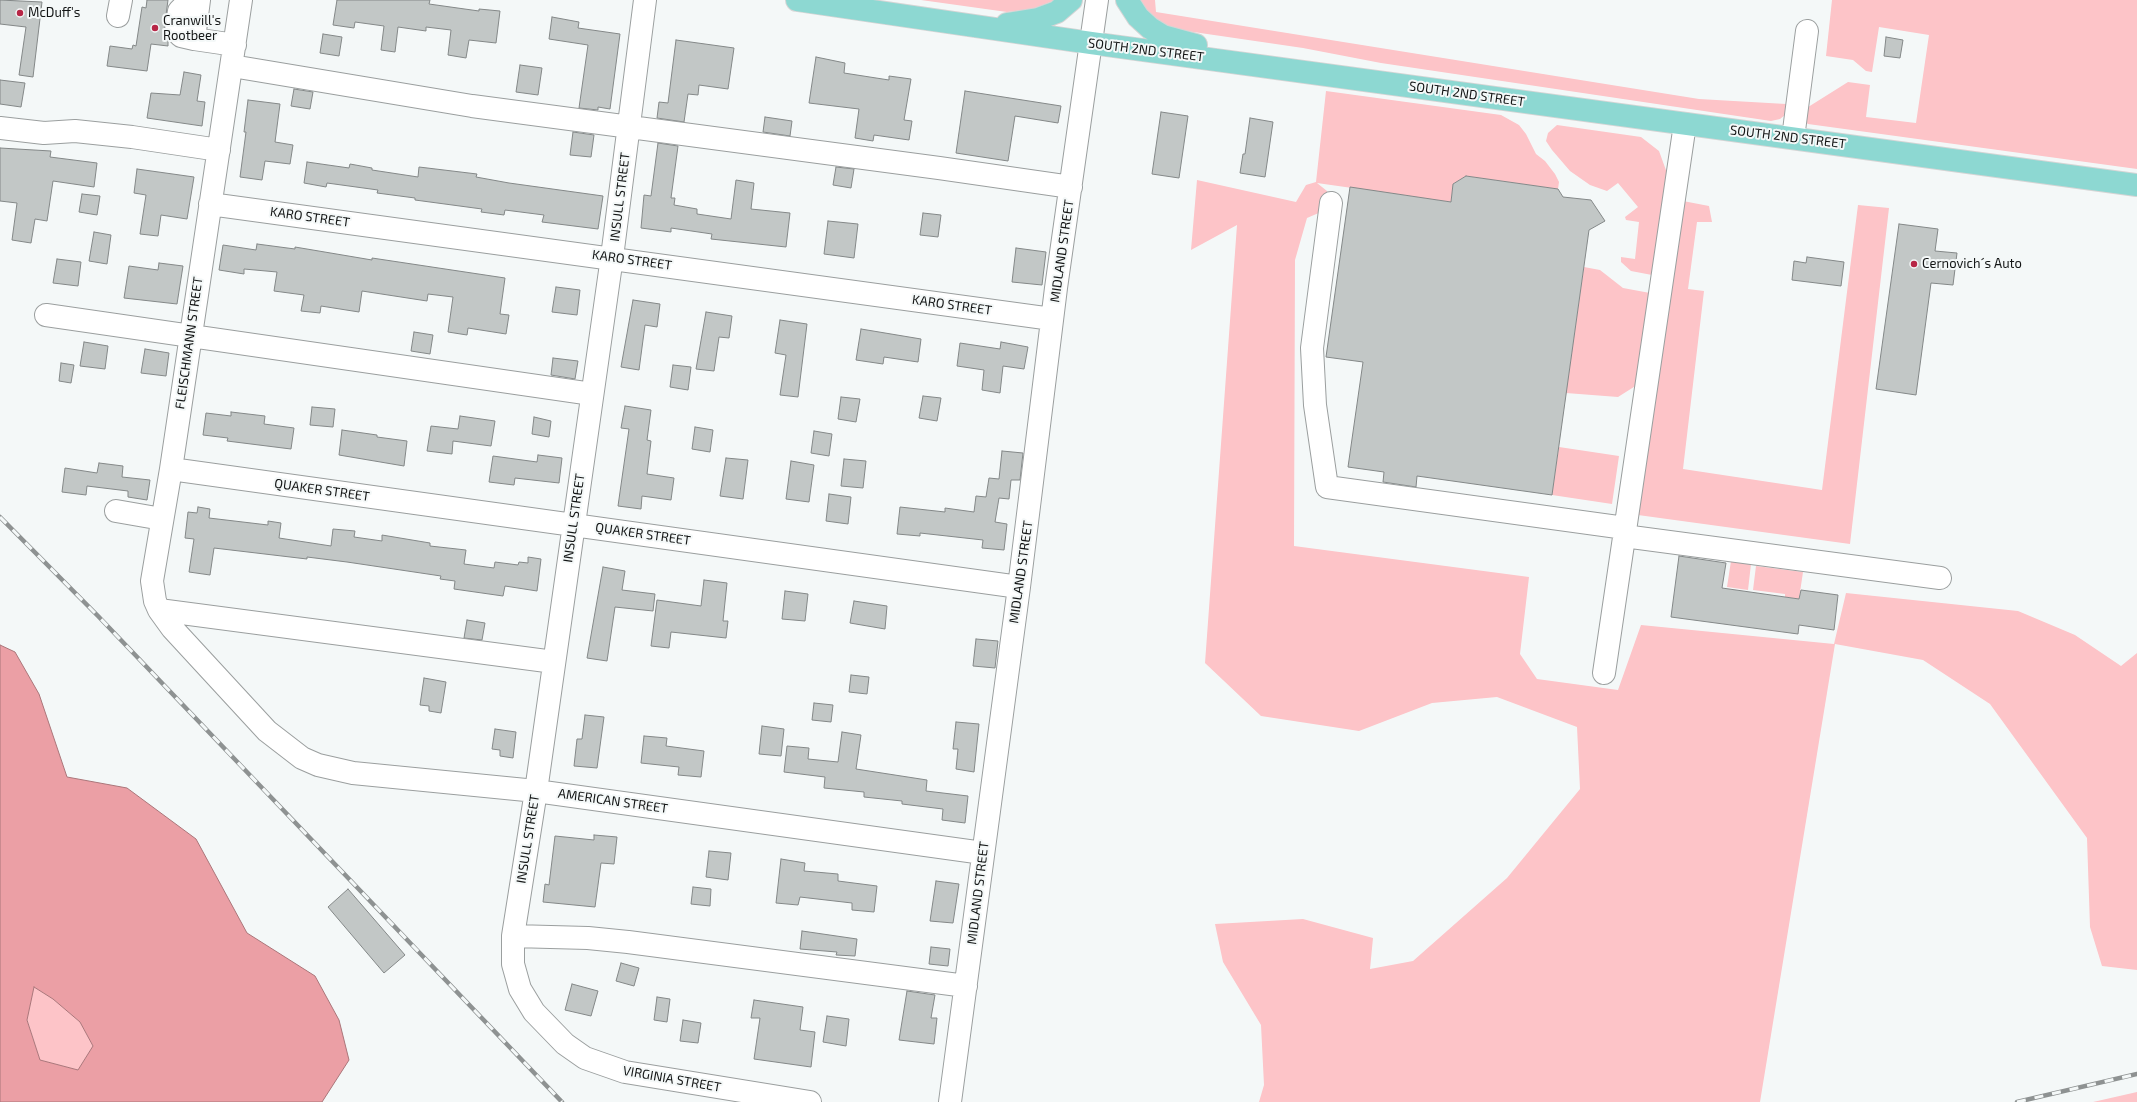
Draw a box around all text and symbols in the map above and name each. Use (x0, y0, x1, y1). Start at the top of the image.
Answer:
place label: McDuff's (28, 5, 80, 21)
marker: McDuff's (15, 8, 25, 18)
place label: Cranwill's Rootbeer (163, 13, 221, 44)
marker: Cranwill's Rootbeer (150, 23, 160, 33)
street label: SOUTH 2ND STREET (1087, 35, 1205, 65)
street label: SOUTH 2ND STREET (1408, 78, 1526, 110)
street label: SOUTH 2ND STREET (1729, 122, 1847, 152)
street label: INSULL STREET (607, 151, 633, 243)
street label: MIDLAND STREET (1047, 198, 1077, 304)
street label: KARO STREET (269, 204, 351, 230)
street label: KARO STREET (591, 247, 673, 273)
place label: Cernovich´s Auto (1922, 256, 2022, 272)
marker: Cernovich´s Auto (1909, 259, 1919, 269)
street label: FLEISCHMANN STREET (172, 276, 206, 410)
street label: KARO STREET (911, 292, 993, 318)
street label: INSULL STREET (560, 472, 588, 564)
street label: QUAKER STREET (273, 476, 371, 504)
street label: MIDLAND STREET (1006, 519, 1036, 625)
street label: QUAKER STREET (594, 520, 692, 548)
street label: AMERICAN STREET (557, 786, 669, 816)
street label: INSULL STREET (513, 793, 543, 885)
street label: MIDLAND STREET (964, 840, 992, 946)
street label: VIRGINIA STREET (622, 1063, 722, 1095)

